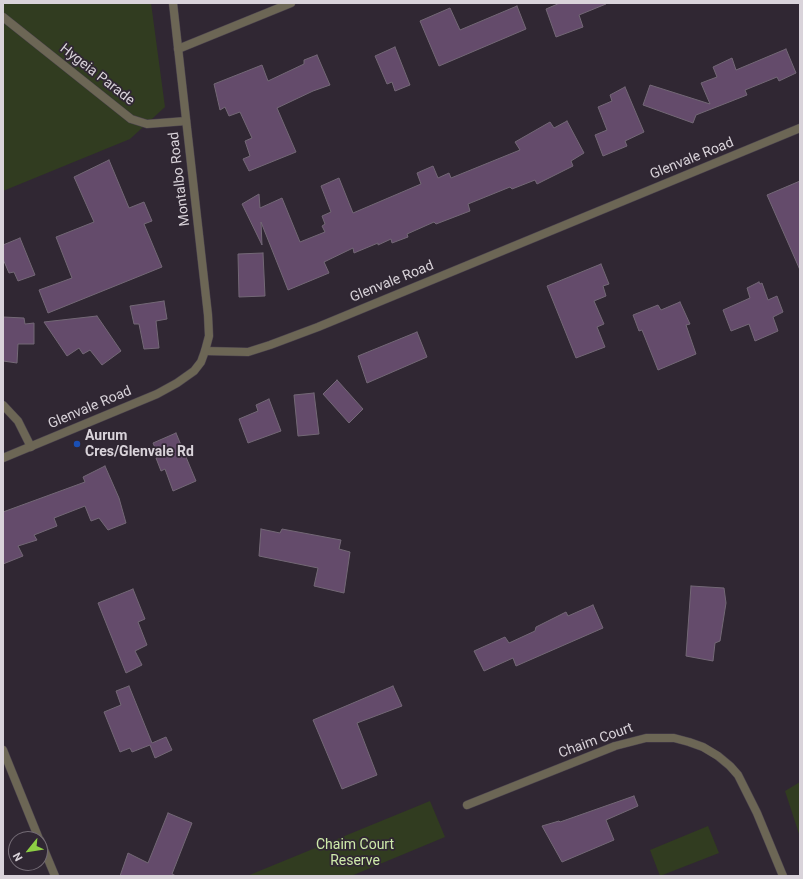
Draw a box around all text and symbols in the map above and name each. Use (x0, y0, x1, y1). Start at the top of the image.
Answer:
street label: Hygeia Parade (56, 41, 138, 109)
street label: Montalbo Road (166, 131, 194, 227)
street label: Glenvale Road (648, 135, 736, 183)
street label: Glenvale Road (348, 258, 436, 306)
street label: Glenvale Road (46, 383, 134, 433)
place label: Aurum Cres/Glenvale Rd (85, 428, 194, 460)
marker: Aurum Cres/Glenvale Rd (72, 439, 82, 449)
street label: Chaim Court (556, 720, 636, 762)
north arrow (8, 831, 48, 871)
park label: Chaim Court Reserve (316, 837, 394, 870)
text: N (10, 850, 26, 863)

